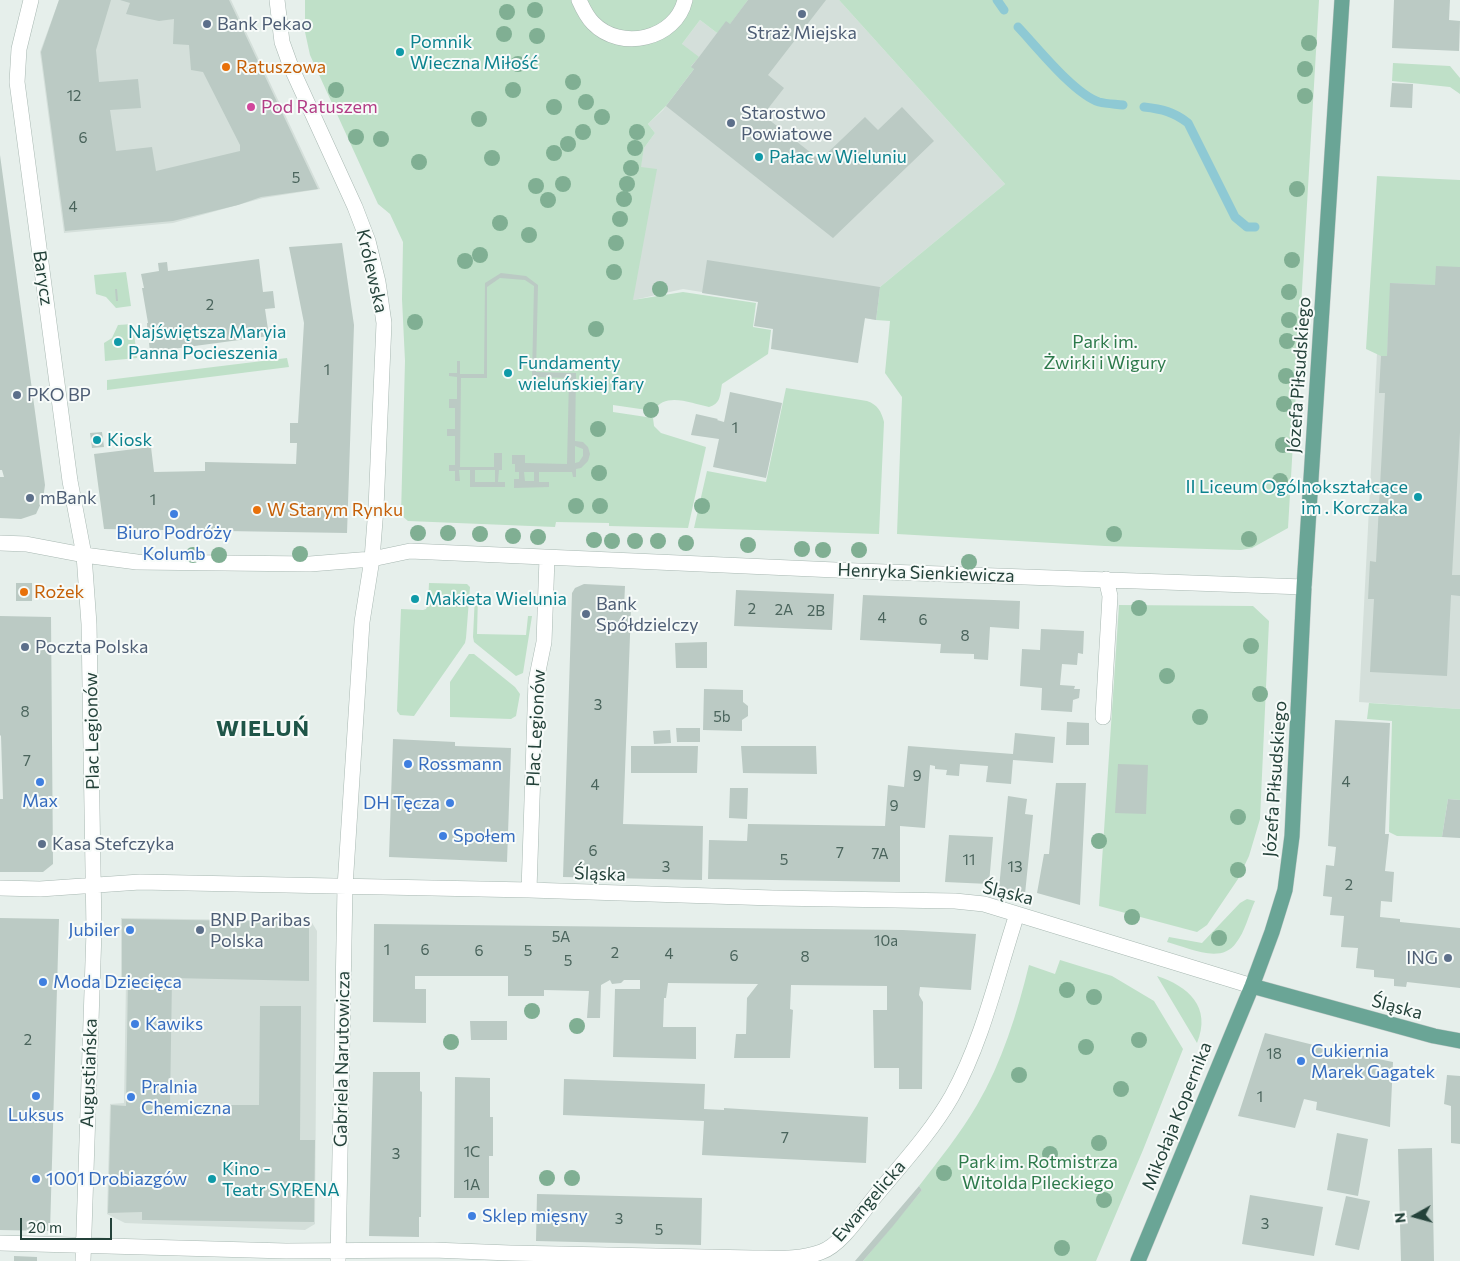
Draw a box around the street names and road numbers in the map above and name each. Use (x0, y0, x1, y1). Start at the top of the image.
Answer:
street label: Królewska (352, 227, 392, 315)
street label: Barycz (28, 249, 58, 307)
street label: Józefa Piłsudskiego (1283, 296, 1315, 454)
street label: Henryka Sienkiewicza (837, 559, 1015, 587)
street label: Plac Legionów (522, 669, 550, 787)
street label: Plac Legionów (80, 672, 104, 790)
street label: Józefa Piłsudskiego (1259, 700, 1291, 858)
street label: Śląska (574, 862, 626, 886)
street label: Śląska (980, 876, 1036, 910)
street label: Gabriela Narutowicza (330, 971, 354, 1147)
street label: Śląska (1369, 990, 1425, 1024)
street label: Augustiańska (76, 1018, 102, 1128)
street label: Mikołaja Kopernika (1137, 1039, 1217, 1193)
street label: Ewangelicka (828, 1156, 910, 1246)

